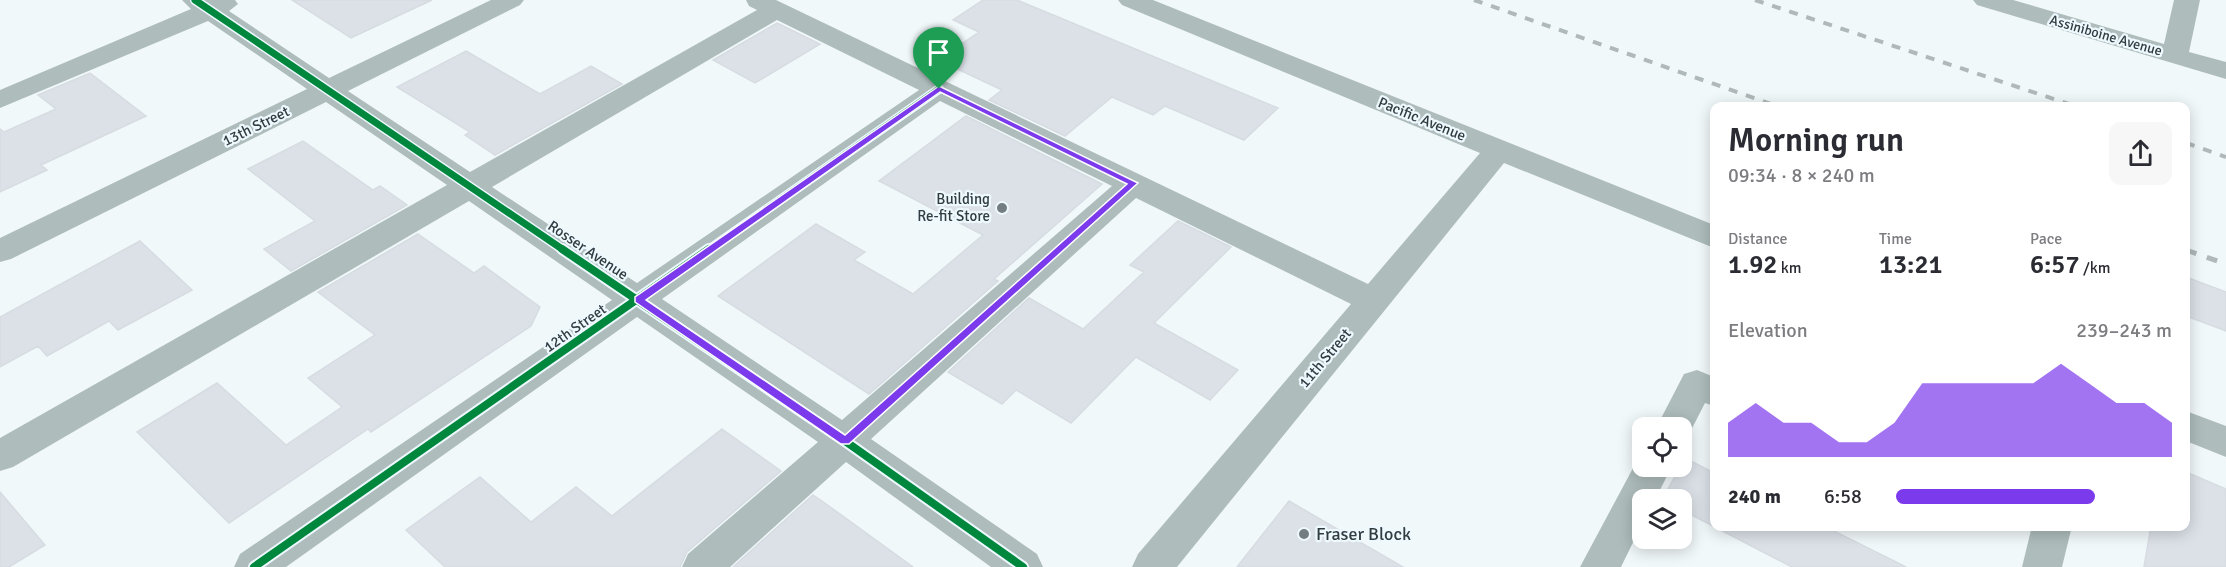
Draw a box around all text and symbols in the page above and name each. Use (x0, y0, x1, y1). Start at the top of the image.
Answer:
street label: Assiniboine Avenue (2048, 11, 2164, 60)
pin (913, 27, 964, 89)
icon: arrive (922, 36, 955, 69)
street label: Pacific Avenue (1376, 93, 1468, 145)
street label: 13th Street (220, 102, 292, 150)
text: Morning run (1728, 120, 1904, 161)
button: share (2109, 122, 2172, 185)
text: 09:34 · 8 × 240 m (1728, 163, 1875, 188)
place label: Building Re-fit Store (917, 190, 990, 225)
marker: Building Re-fit Store (995, 201, 1009, 215)
street label: Rosser Avenue (544, 217, 632, 283)
text: Distance (1728, 229, 1788, 249)
text: Time (1879, 229, 1912, 249)
text: Pace (2030, 229, 2062, 249)
text: 1.92 (1728, 249, 1777, 281)
text: 13:21 (1879, 249, 1943, 281)
text: 6:57 (2030, 249, 2079, 281)
text: km (1777, 258, 1802, 278)
text: /km (2079, 258, 2111, 278)
street label: 12th Street (540, 300, 610, 356)
text: Elevation (1728, 318, 1808, 343)
text: 239–243 m (2076, 318, 2172, 343)
street label: 11th Street (1295, 325, 1355, 391)
map controls (1632, 417, 1692, 549)
button: locate (1632, 417, 1692, 477)
text: 240 m (1728, 484, 1781, 509)
text: 6:58 (1824, 484, 1862, 509)
button: layers (1632, 489, 1692, 549)
place label: Fraser Block (1316, 523, 1411, 545)
marker: Fraser Block (1297, 527, 1311, 541)

